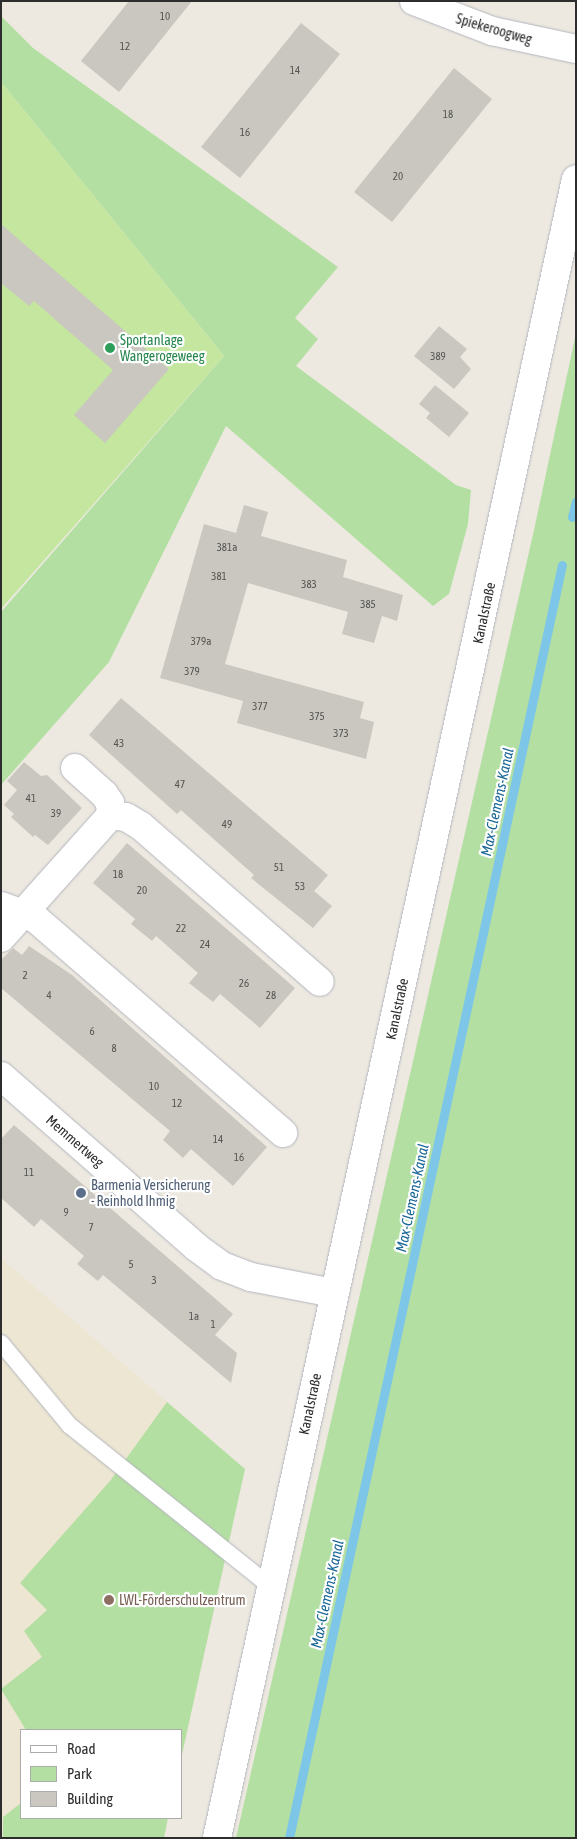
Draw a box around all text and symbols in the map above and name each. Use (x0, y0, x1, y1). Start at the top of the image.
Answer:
house number: 10 (160, 9, 170, 23)
street label: Spiekeroogweg (454, 10, 534, 48)
house number: 12 (120, 39, 130, 53)
house number: 14 (290, 63, 300, 77)
house number: 18 (443, 107, 453, 121)
house number: 16 (240, 125, 250, 139)
house number: 20 (393, 169, 403, 183)
place label: Sportanlage Wangerogeweeg (120, 332, 205, 364)
marker: Sportanlage Wangerogeweeg (104, 342, 116, 354)
house number: 389 (430, 349, 446, 363)
house number: 381a (217, 540, 237, 554)
house number: 381 (211, 569, 227, 583)
house number: 383 (301, 577, 317, 591)
street label: Kanalstraße (469, 581, 499, 645)
house number: 385 (360, 597, 376, 611)
house number: 379a (191, 634, 211, 648)
house number: 379 (184, 664, 200, 678)
house number: 377 (252, 699, 268, 713)
house number: 375 (309, 709, 325, 723)
house number: 373 (333, 726, 349, 740)
house number: 43 (114, 736, 124, 750)
water label: Max-Clemens-Kanal (477, 746, 517, 858)
house number: 47 (175, 777, 185, 791)
house number: 41 (26, 791, 36, 805)
house number: 39 (51, 806, 61, 820)
house number: 49 (222, 817, 232, 831)
house number: 51 (274, 860, 284, 874)
house number: 18 (113, 867, 123, 881)
house number: 53 (295, 879, 305, 893)
house number: 20 (137, 883, 147, 897)
house number: 22 (176, 921, 186, 935)
house number: 24 (200, 937, 210, 951)
house number: 2 (22, 968, 28, 982)
house number: 26 (239, 976, 249, 990)
street label: Kanalstraße (382, 977, 412, 1041)
house number: 4 (46, 988, 52, 1002)
house number: 28 (266, 988, 276, 1002)
house number: 6 (89, 1024, 95, 1038)
house number: 8 (111, 1041, 117, 1055)
house number: 10 (149, 1079, 159, 1093)
house number: 12 (172, 1096, 182, 1110)
street label: Memmertweg (43, 1111, 107, 1171)
house number: 14 (213, 1132, 223, 1146)
water label: Max-Clemens-Kanal (392, 1142, 432, 1254)
house number: 16 (234, 1150, 244, 1164)
house number: 11 (24, 1165, 34, 1179)
place label: Barmenia Versicherung - Reinhold Ihmig (91, 1177, 210, 1210)
marker: Barmenia Versicherung - Reinhold Ihmig (75, 1187, 87, 1199)
house number: 9 (63, 1205, 69, 1219)
house number: 7 (88, 1220, 94, 1234)
house number: 5 (128, 1257, 134, 1271)
house number: 3 (151, 1273, 157, 1287)
house number: 1a (189, 1309, 199, 1323)
house number: 1 (210, 1317, 216, 1331)
street label: Kanalstraße (295, 1372, 325, 1436)
water label: Max-Clemens-Kanal (307, 1538, 347, 1650)
place label: LWL-Förderschulzentrum (119, 1592, 246, 1608)
marker: LWL-Förderschulzentrum (103, 1594, 115, 1606)
legend (20, 1729, 182, 1819)
text: Road (67, 1740, 96, 1757)
text: Park (67, 1765, 92, 1782)
text: Building (67, 1790, 113, 1807)

